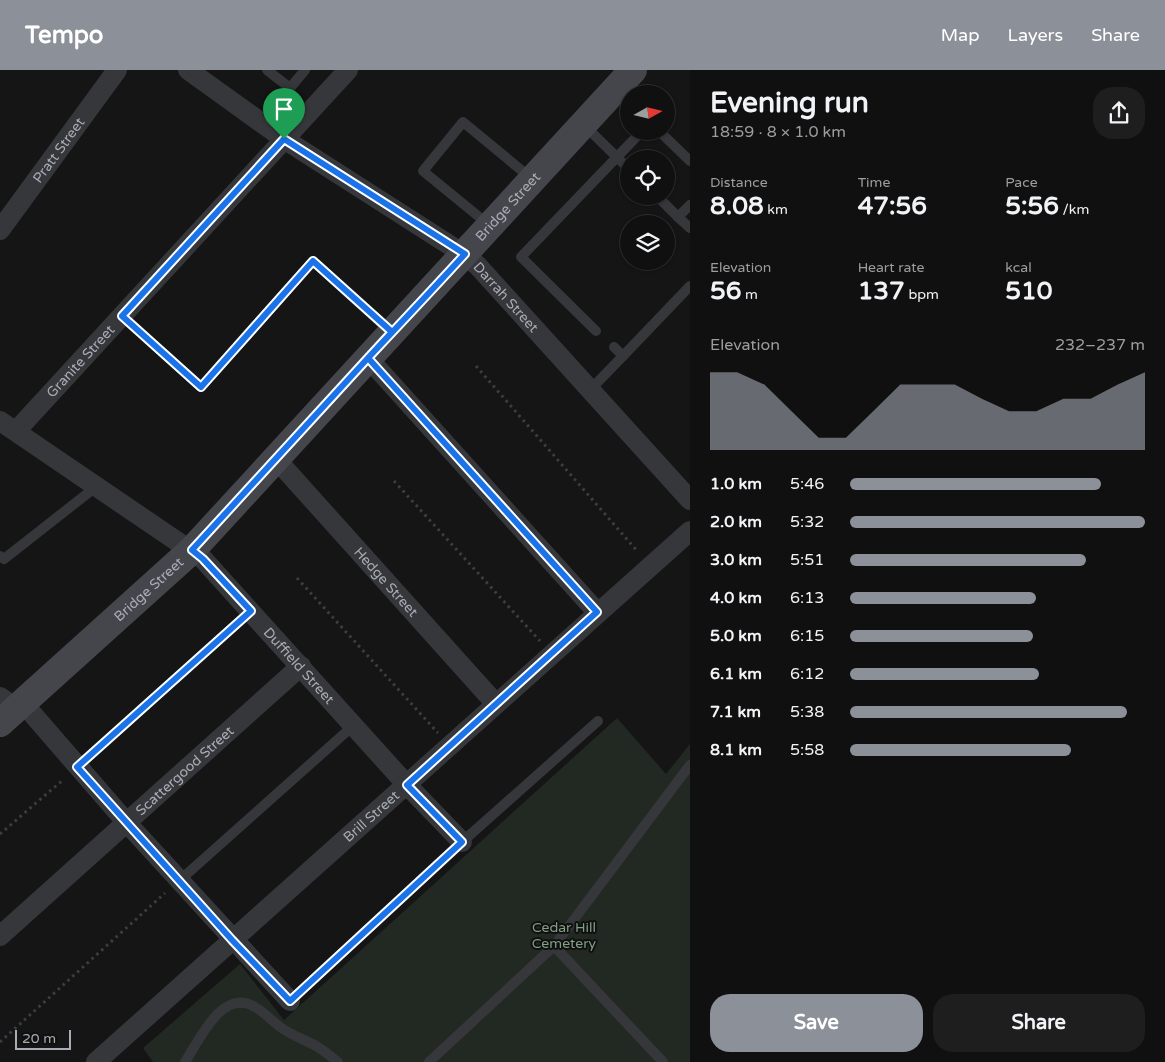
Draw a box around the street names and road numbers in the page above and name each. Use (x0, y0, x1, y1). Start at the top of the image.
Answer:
street label: Pratt Street (29, 114, 88, 186)
street label: Bridge Street (472, 168, 544, 245)
street label: Darrah Street (470, 258, 543, 336)
street label: Granite Street (43, 321, 118, 401)
street label: Hedge Street (351, 543, 422, 621)
street label: Bridge Street (110, 553, 187, 625)
street label: Duffield Street (260, 624, 339, 708)
street label: Scattergood Street (132, 722, 238, 819)
street label: Brill Street (340, 786, 403, 845)

